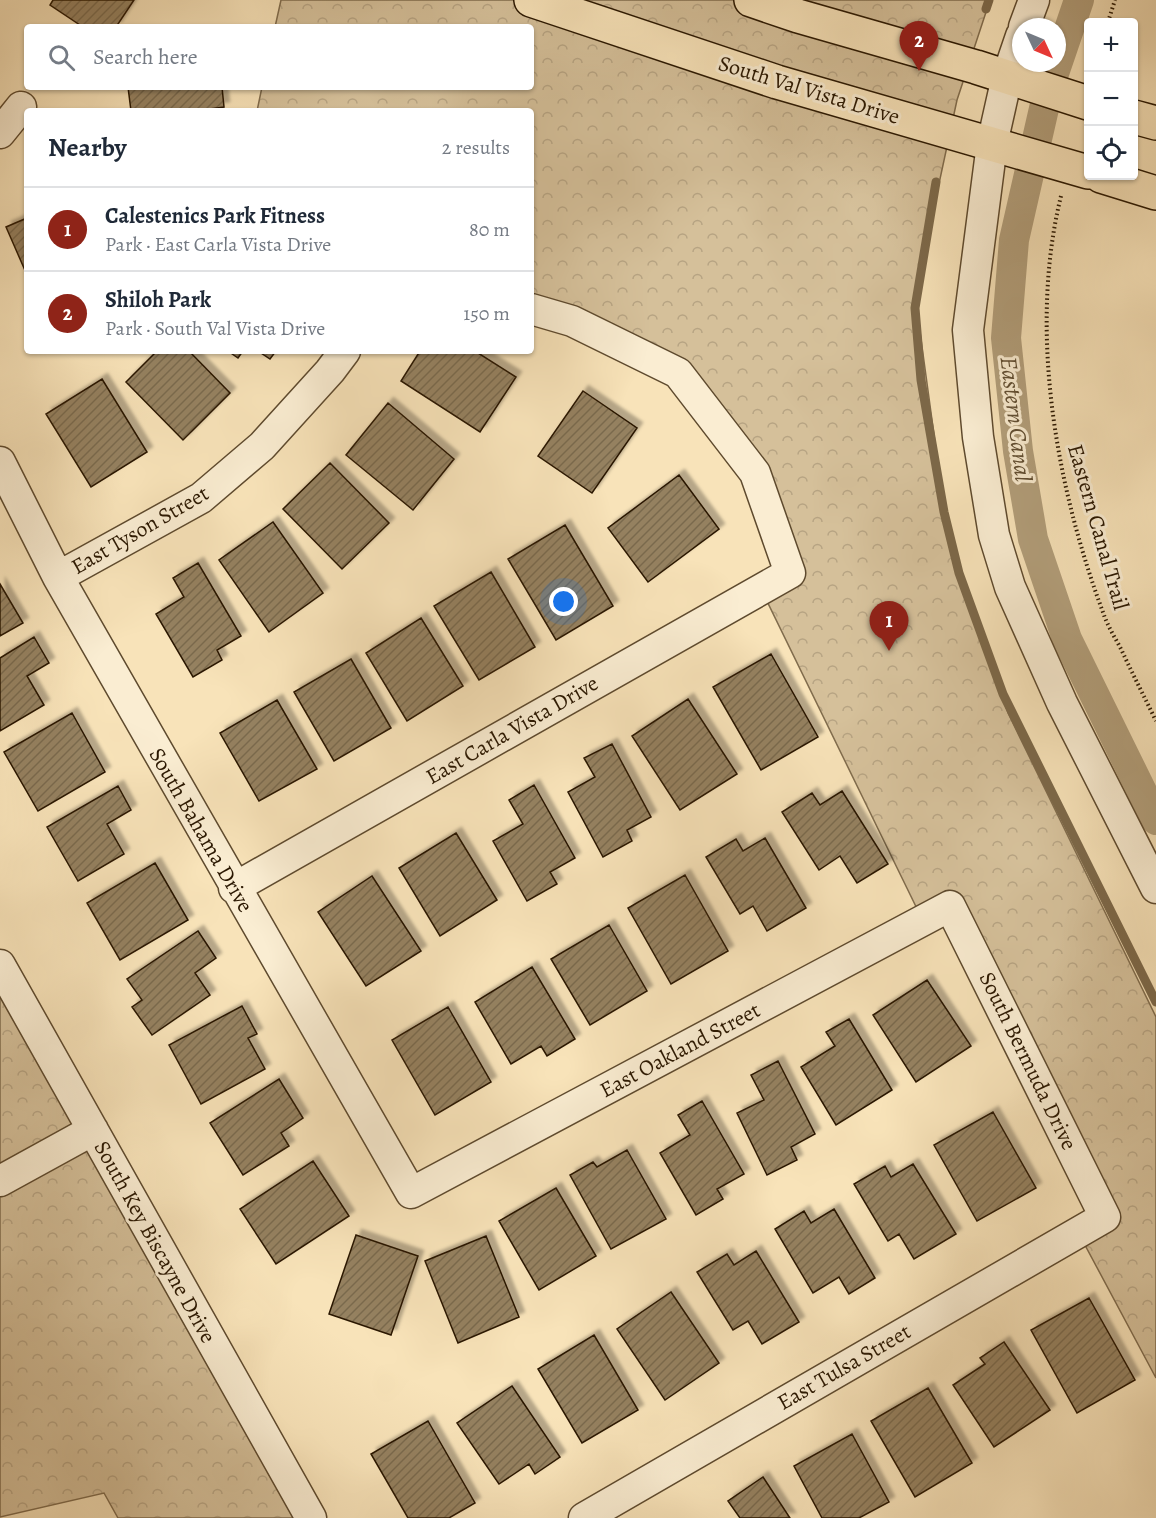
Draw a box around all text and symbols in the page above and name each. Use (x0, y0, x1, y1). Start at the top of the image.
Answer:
north arrow (1012, 18, 1066, 72)
map controls (1084, 18, 1138, 180)
button: + (1084, 18, 1138, 72)
pin: 2 (900, 22, 938, 71)
search box (24, 24, 534, 90)
icon: search (45, 41, 78, 74)
text: Search here (93, 42, 198, 72)
street label: South Val Vista Drive (715, 48, 903, 132)
button: − (1084, 72, 1138, 126)
button: locate (1084, 126, 1138, 180)
text: Nearby (48, 130, 127, 165)
text: 2 results (442, 134, 510, 161)
text: Calestenics Park Fitness (105, 201, 325, 231)
text: 1 (64, 216, 71, 243)
text: 80 m (469, 216, 510, 243)
text: Park · East Carla Vista Drive (105, 231, 331, 258)
text: Shiloh Park (105, 285, 211, 315)
text: 2 (63, 300, 72, 327)
text: 150 m (463, 300, 510, 327)
text: Park · South Val Vista Drive (105, 315, 325, 342)
water label: Eastern Canal (992, 355, 1040, 483)
street label: Eastern Canal Trail (1060, 441, 1136, 613)
street label: East Tyson Street (66, 478, 214, 582)
your location (549, 587, 578, 616)
pin: 1 (870, 602, 908, 651)
street label: East Carla Vista Drive (420, 668, 604, 792)
street label: South Bahama Drive (142, 742, 260, 918)
street label: South Bermuda Drive (972, 967, 1084, 1155)
street label: East Oakland Street (595, 995, 765, 1105)
street label: South Key Biscayne Drive (87, 1135, 223, 1349)
street label: East Tulsa Street (772, 1317, 916, 1417)

